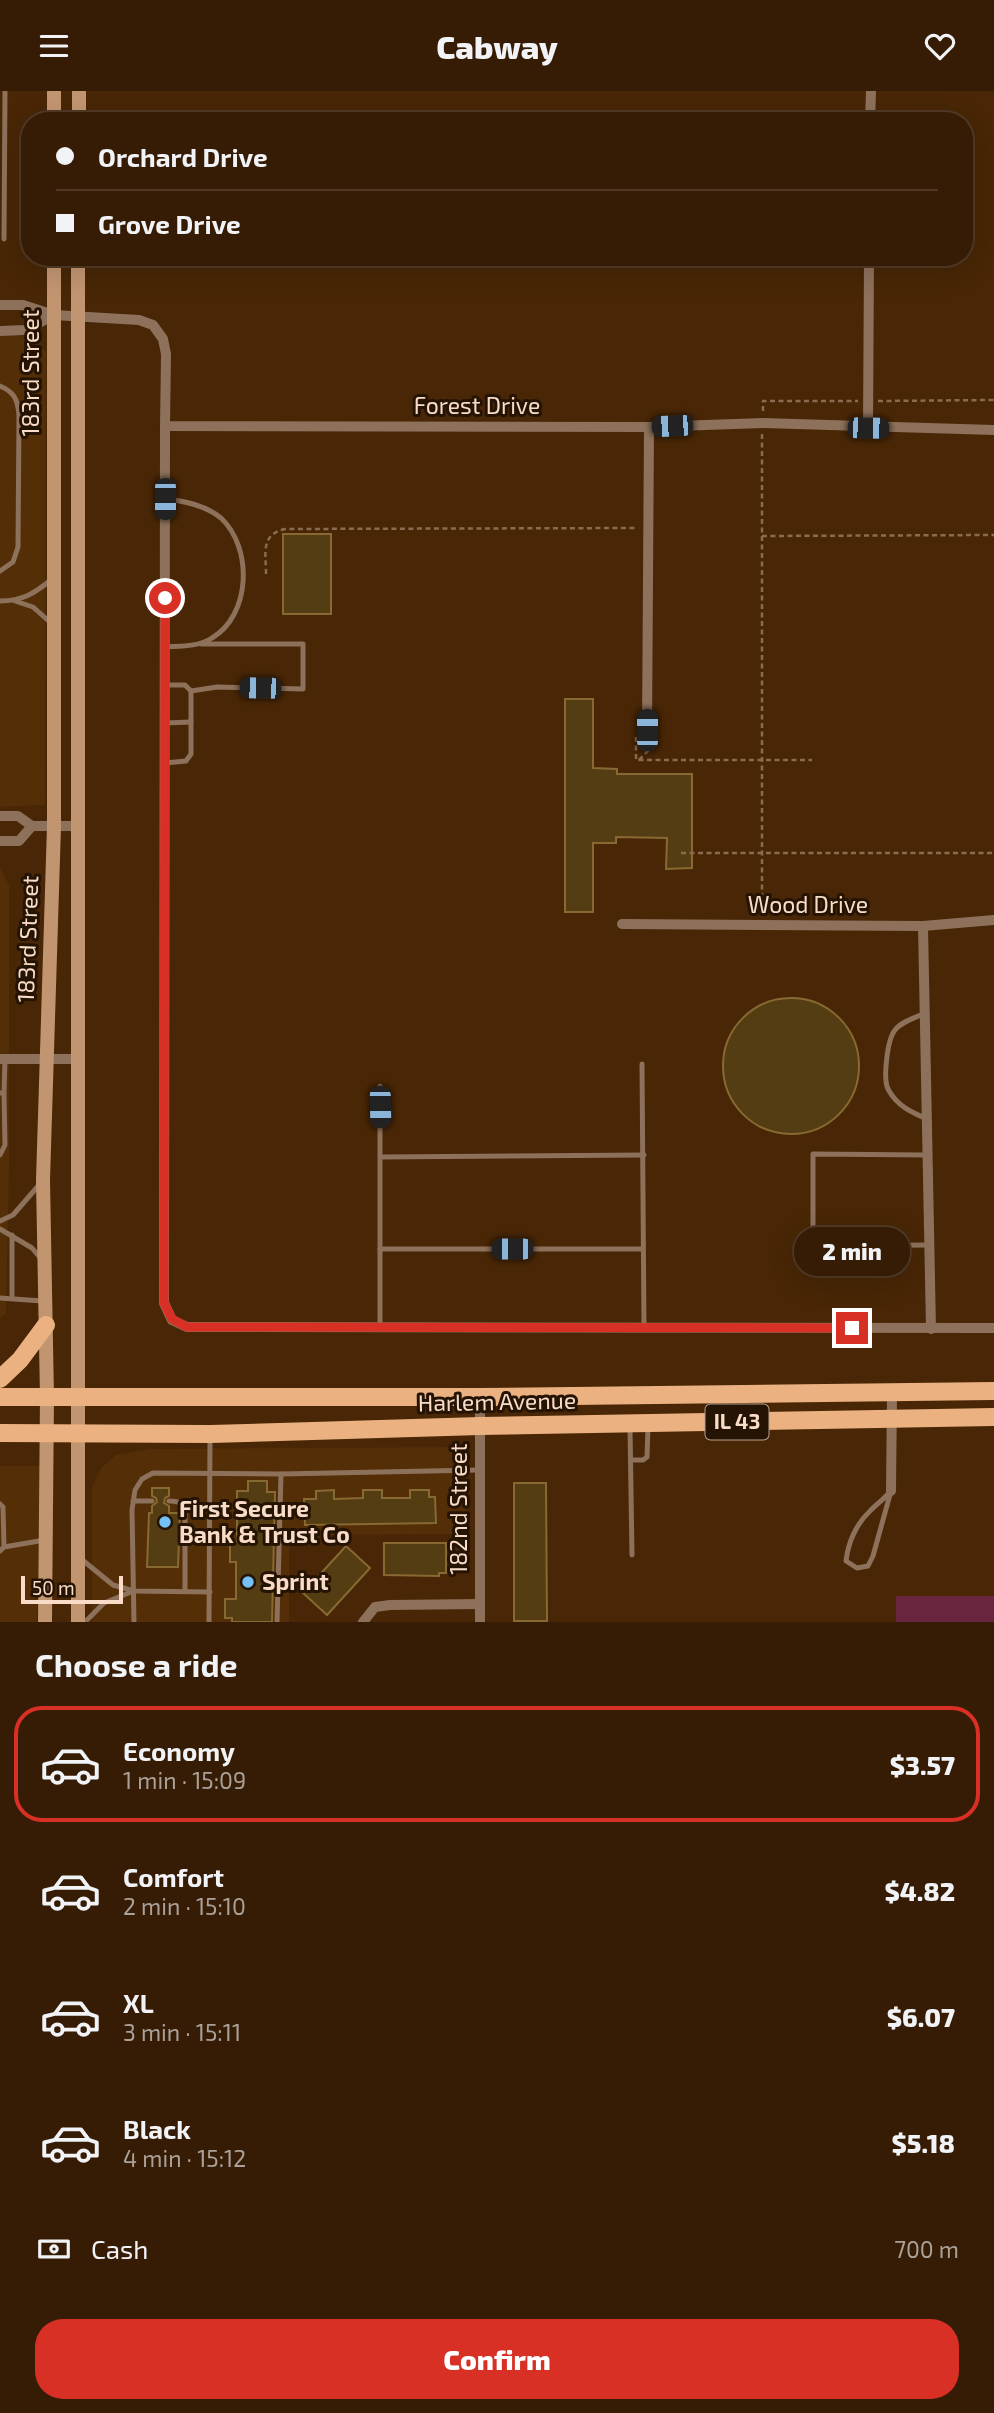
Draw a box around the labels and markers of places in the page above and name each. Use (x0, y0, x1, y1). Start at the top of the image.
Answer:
place label: First Secure Bank & Trust Co (179, 1494, 350, 1548)
marker: First Secure Bank & Trust Co (157, 1514, 173, 1530)
place label: Sprint (262, 1567, 329, 1595)
marker: Sprint (240, 1574, 256, 1590)

